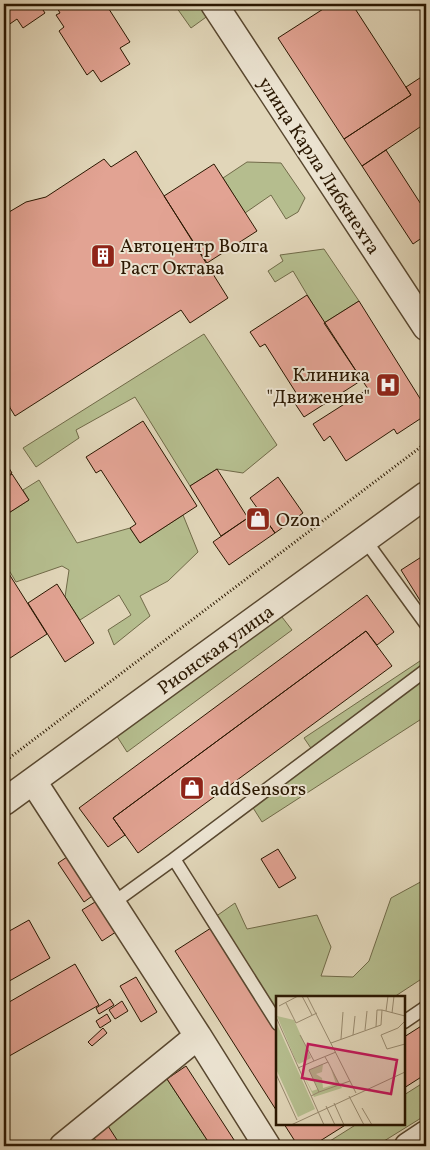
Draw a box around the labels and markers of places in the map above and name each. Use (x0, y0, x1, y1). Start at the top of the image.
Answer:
place label: Автоцентр Волга Раст Октава (120, 234, 269, 282)
building icon: Автоцентр Волга Раст Октава (90, 243, 116, 269)
place label: Клиника "Движение" (266, 363, 370, 411)
hospital icon: Клиника "Движение" (375, 372, 401, 398)
shop icon: Ozon (245, 506, 271, 532)
place label: Ozon (276, 508, 321, 534)
shop icon: addSensors (179, 775, 205, 801)
place label: addSensors (210, 777, 306, 803)

